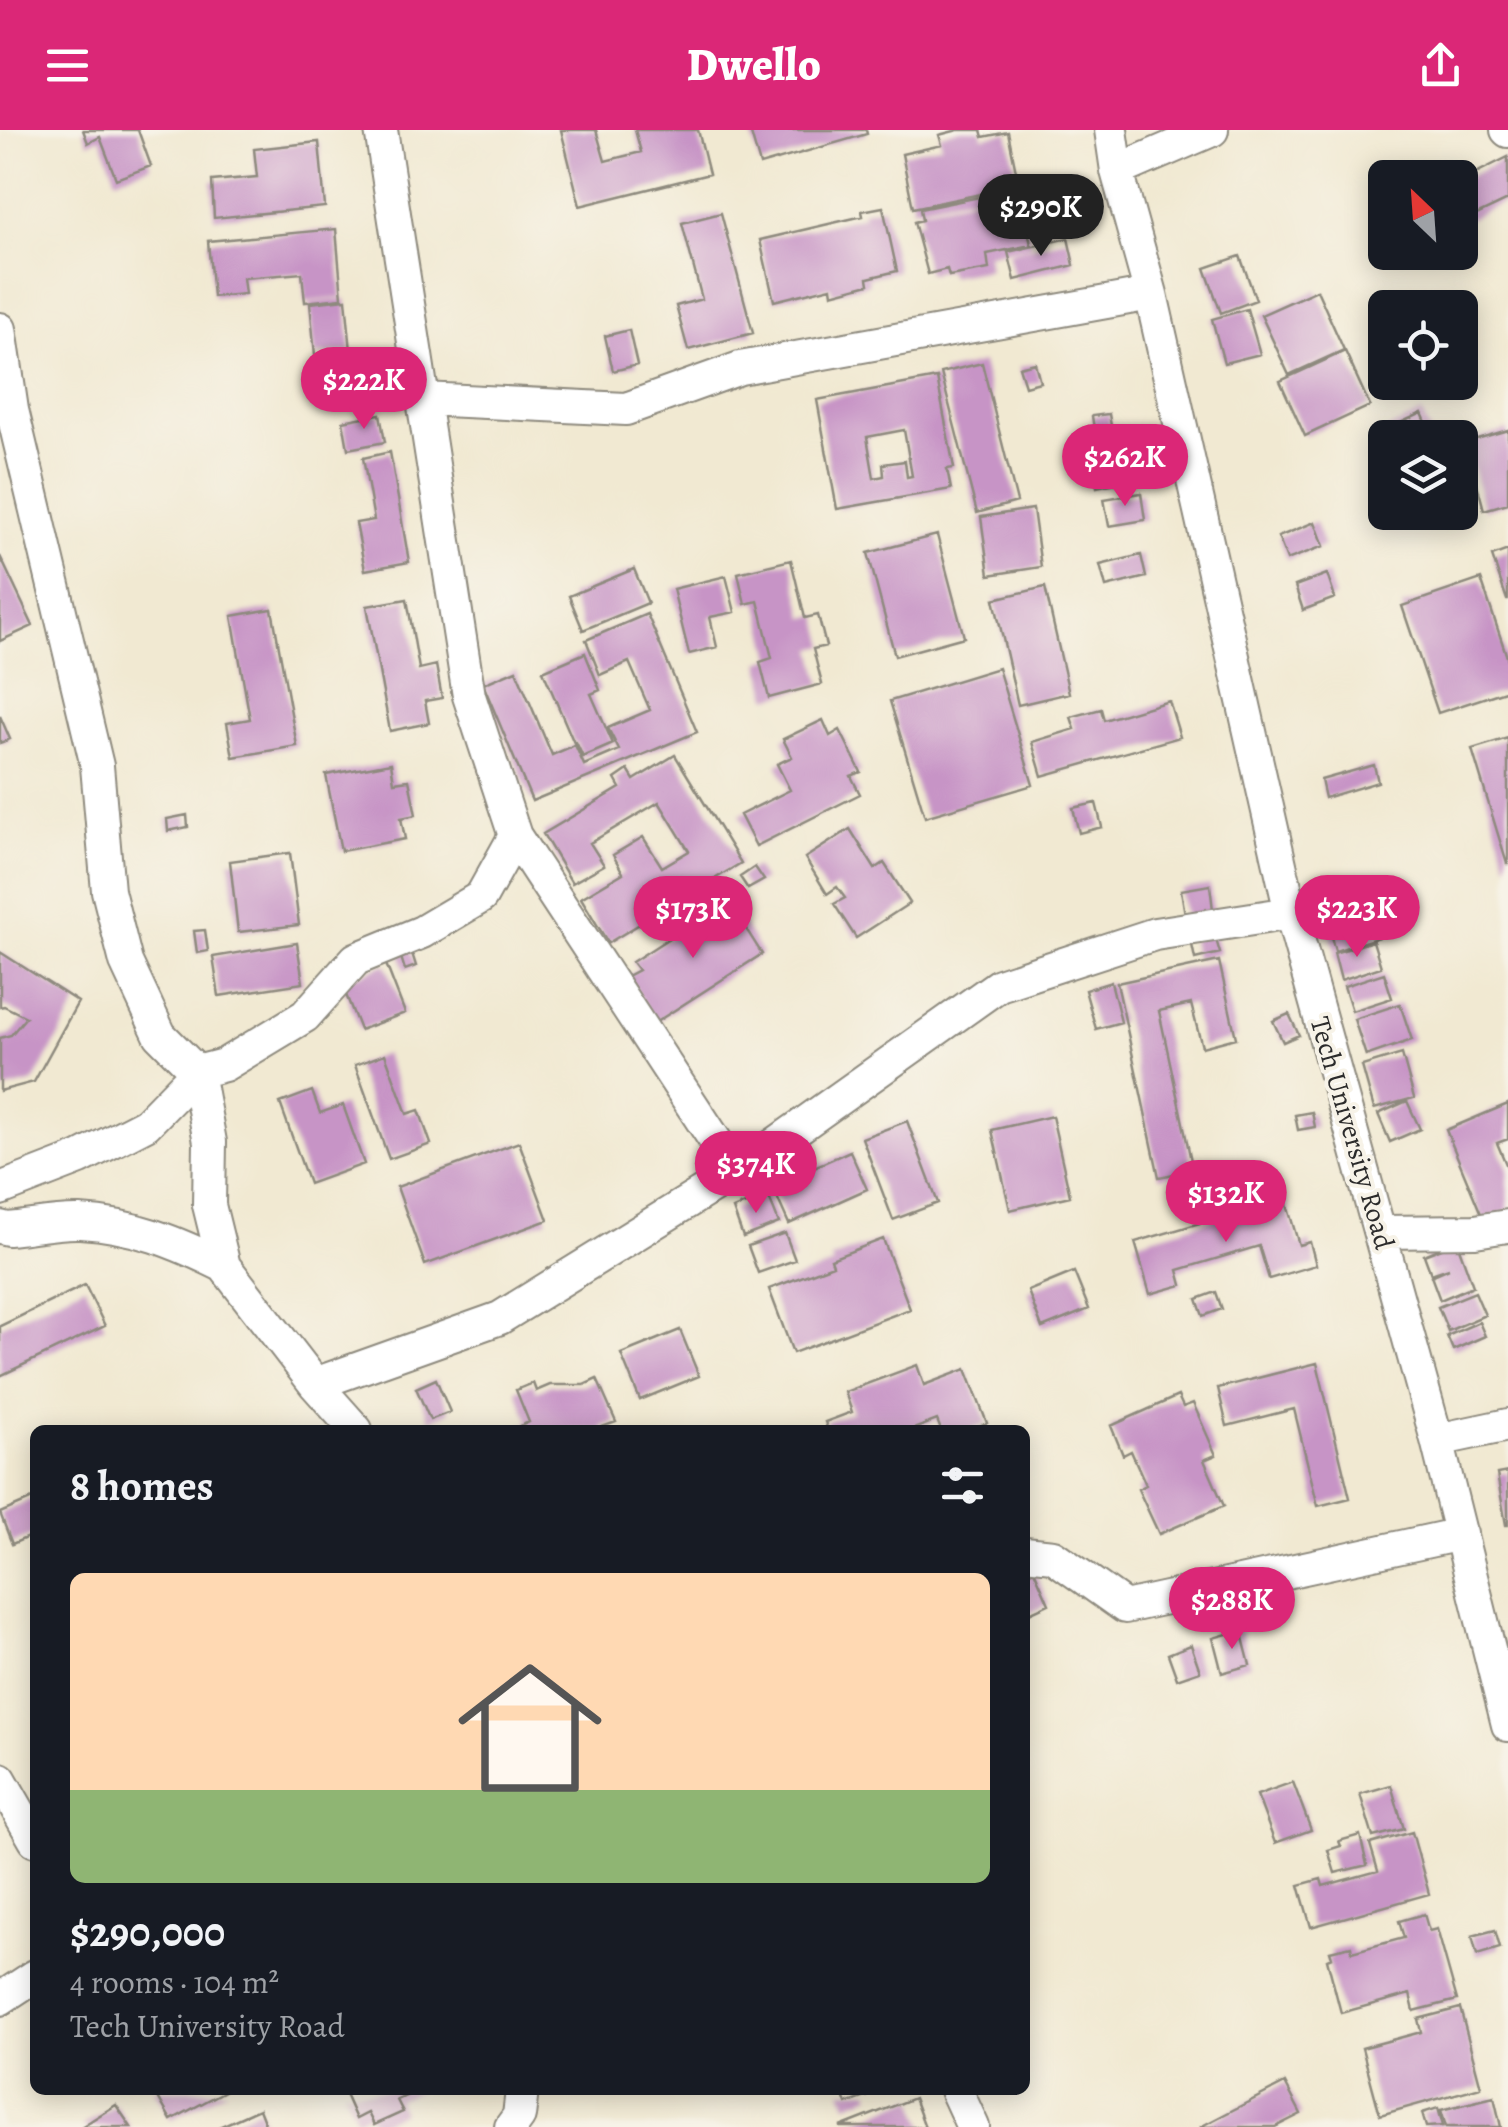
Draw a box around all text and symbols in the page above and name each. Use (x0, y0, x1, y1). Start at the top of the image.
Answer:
text: Dwello (687, 34, 821, 96)
icon: menu (40, 38, 95, 93)
icon: share (1413, 38, 1468, 93)
north arrow (1368, 160, 1478, 270)
map controls (1368, 160, 1478, 530)
pin: $290K (971, 174, 1111, 259)
text: $290K (1000, 184, 1082, 228)
button: locate (1368, 290, 1478, 400)
pin: $222K (294, 347, 434, 432)
text: $222K (323, 357, 405, 401)
button: layers (1368, 420, 1478, 530)
pin: $262K (1055, 424, 1195, 509)
text: $262K (1084, 434, 1166, 478)
pin: $223K (1287, 875, 1427, 960)
pin: $173K (623, 876, 763, 961)
text: $223K (1317, 885, 1397, 929)
text: $173K (656, 886, 730, 930)
street label: Tech University Road (1301, 1012, 1404, 1255)
pin: $374K (686, 1131, 826, 1216)
text: $374K (717, 1141, 795, 1185)
pin: $132K (1156, 1160, 1296, 1245)
text: $132K (1188, 1170, 1264, 1214)
text: 8 homes (70, 1457, 214, 1514)
icon: filters (935, 1458, 990, 1513)
pin: $288K (1162, 1567, 1302, 1652)
text: $288K (1191, 1577, 1273, 1621)
icon: home (440, 1638, 620, 1818)
text: $290,000 (70, 1903, 225, 1960)
text: 4 rooms · 104 m² (70, 1960, 279, 2004)
text: Tech University Road (70, 2004, 345, 2048)

